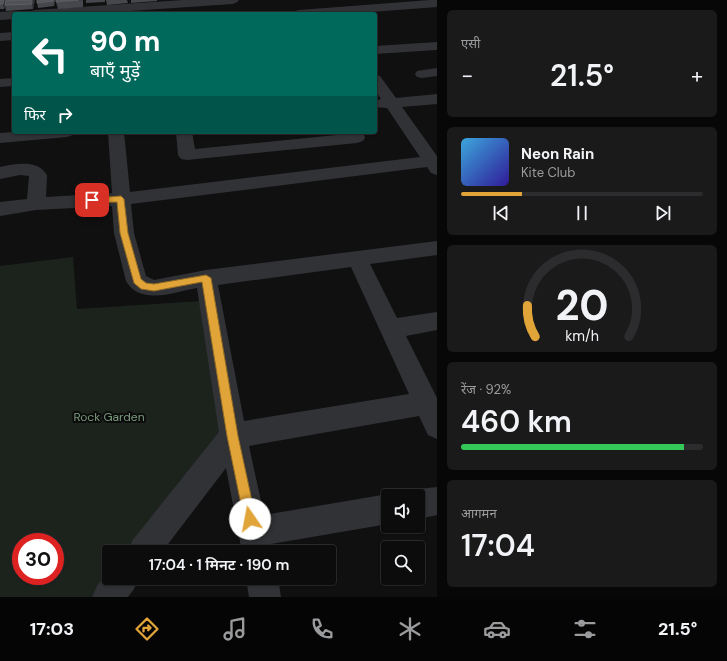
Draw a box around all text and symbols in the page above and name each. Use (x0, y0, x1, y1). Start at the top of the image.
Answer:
text: 90 m (90, 23, 160, 60)
icon: left (24, 28, 76, 80)
text: एसी (461, 35, 480, 52)
text: 21.5° (550, 56, 614, 95)
text: बाएँ मुड़ें (90, 59, 140, 83)
text: − (461, 61, 473, 90)
text: + (691, 61, 703, 90)
icon: right (54, 104, 76, 126)
text: फिर (24, 105, 46, 125)
text: Neon Rain (521, 144, 594, 164)
text: Kite Club (521, 164, 575, 181)
pin (75, 183, 109, 217)
icon: arrive (81, 189, 103, 211)
icon: previous (490, 202, 512, 224)
icon: pause (571, 202, 593, 224)
icon: next (652, 202, 674, 224)
text: 20 (555, 278, 609, 332)
text: km/h (565, 326, 599, 344)
text: रेंज · 92% (461, 381, 511, 398)
text: 460 km (461, 402, 572, 441)
park label: Rock Garden (73, 409, 145, 425)
map controls (381, 489, 425, 585)
button: sound (381, 489, 425, 533)
position arrow (229, 498, 271, 540)
text: आगमन (461, 505, 497, 522)
text: 17:04 (461, 526, 535, 565)
speed limit sign: 30 (12, 533, 64, 585)
button: search (381, 541, 425, 585)
text: 17:04 · 1 मिनट · 190 m (149, 555, 289, 575)
icon: directions (133, 615, 161, 643)
icon: music (221, 615, 249, 643)
icon: phone (308, 615, 336, 643)
icon: climate (396, 615, 424, 643)
icon: car (483, 615, 511, 643)
icon: filters (571, 615, 599, 643)
text: 17:03 (30, 617, 74, 641)
text: 21.5° (658, 617, 697, 641)

